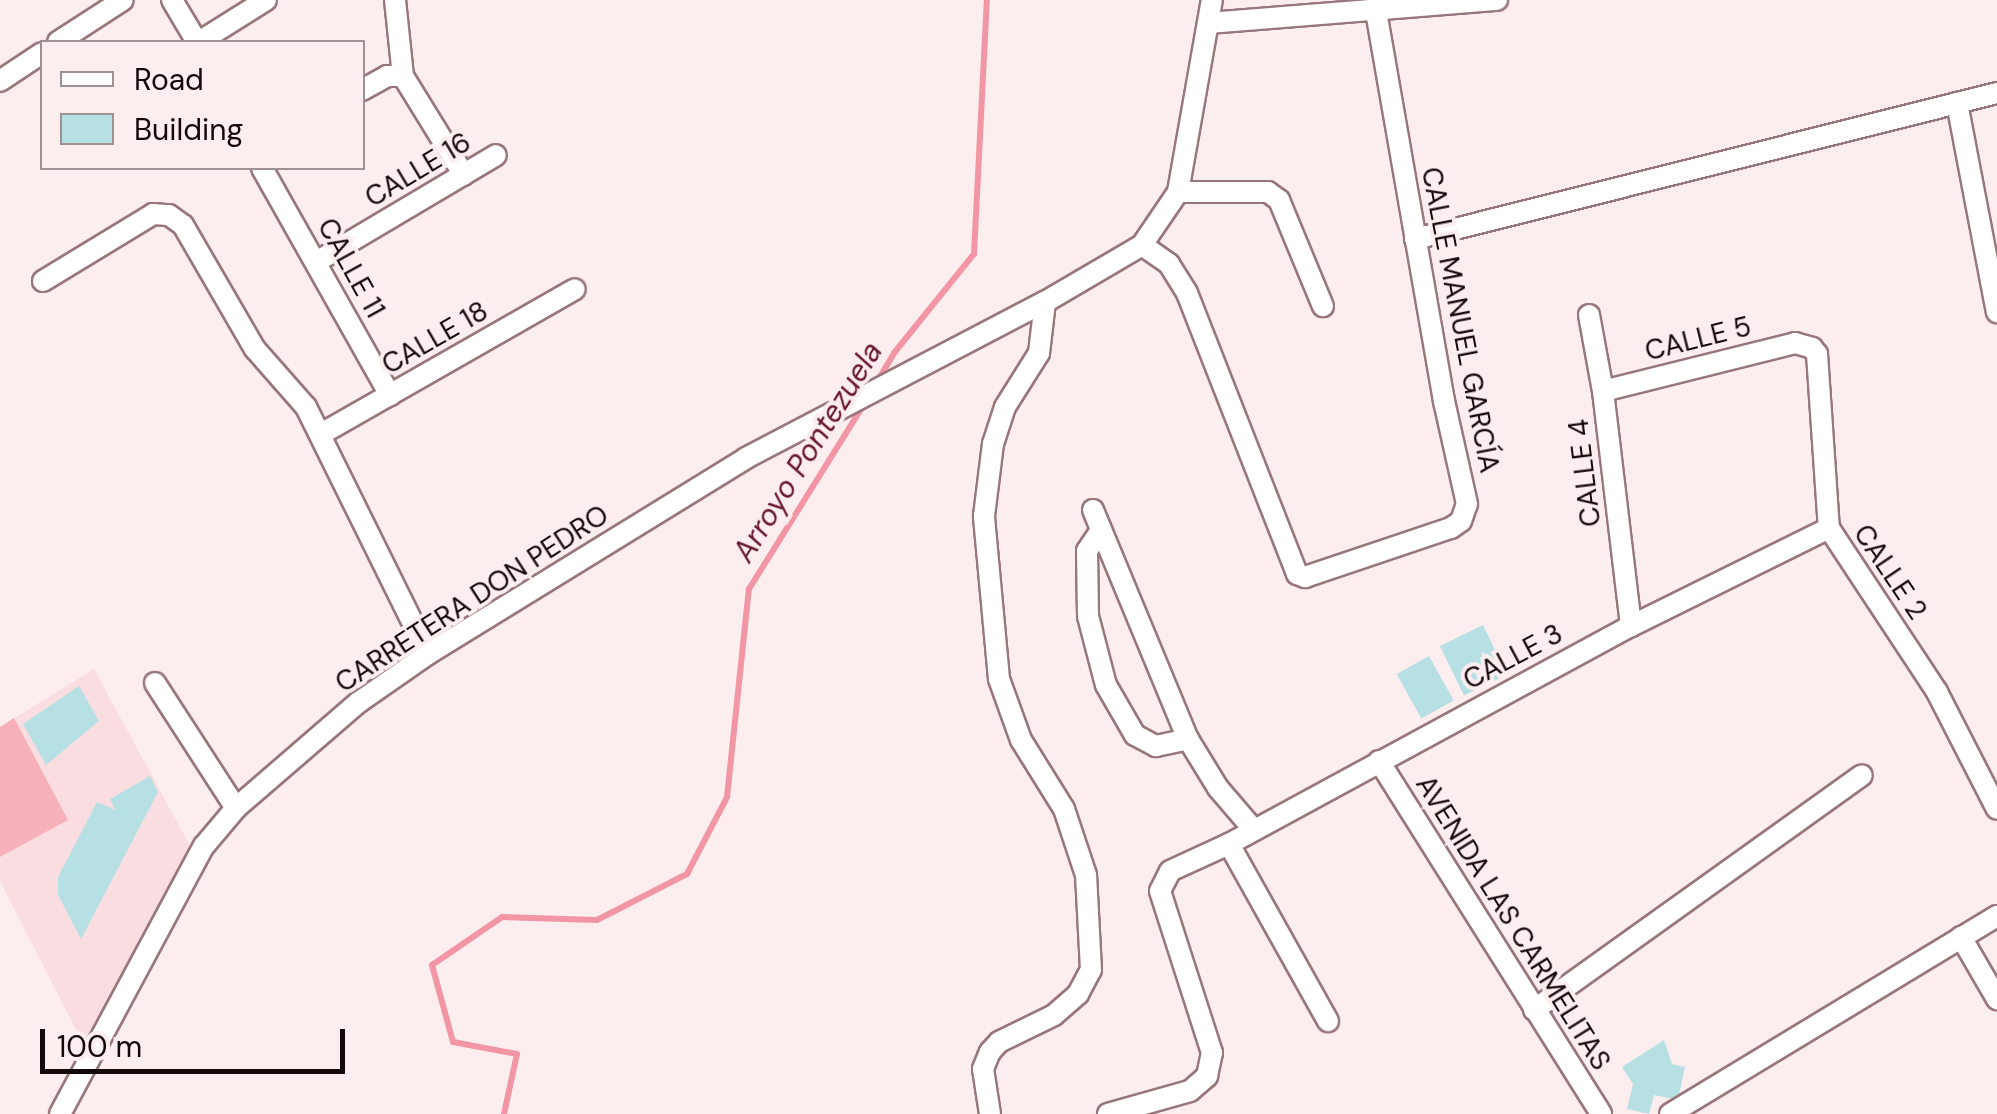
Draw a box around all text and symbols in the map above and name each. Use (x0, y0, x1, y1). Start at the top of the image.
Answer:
legend (40, 40, 365, 170)
text: Road (134, 60, 204, 99)
text: Building (134, 110, 243, 149)
street label: CALLE 16 (359, 125, 477, 215)
street label: CALLE MANUEL GARCÍA (1414, 164, 1506, 476)
street label: CALLE 11 (310, 212, 392, 324)
street label: CALLE 18 (376, 294, 494, 382)
street label: CALLE 5 (1642, 310, 1754, 368)
water label: Arroyo Pontezuela (726, 335, 890, 569)
street label: CALLE 4 (1562, 417, 1608, 529)
street label: CARRETERA DON PEDRO (329, 498, 615, 700)
street label: CALLE 2 (1846, 518, 1934, 626)
street label: CALLE 3 (1458, 617, 1568, 697)
street label: AVENIDA LAS CARMELITAS (1408, 769, 1618, 1077)
scale bar (45, 1009, 350, 1071)
text: 100 m (57, 1027, 142, 1066)

